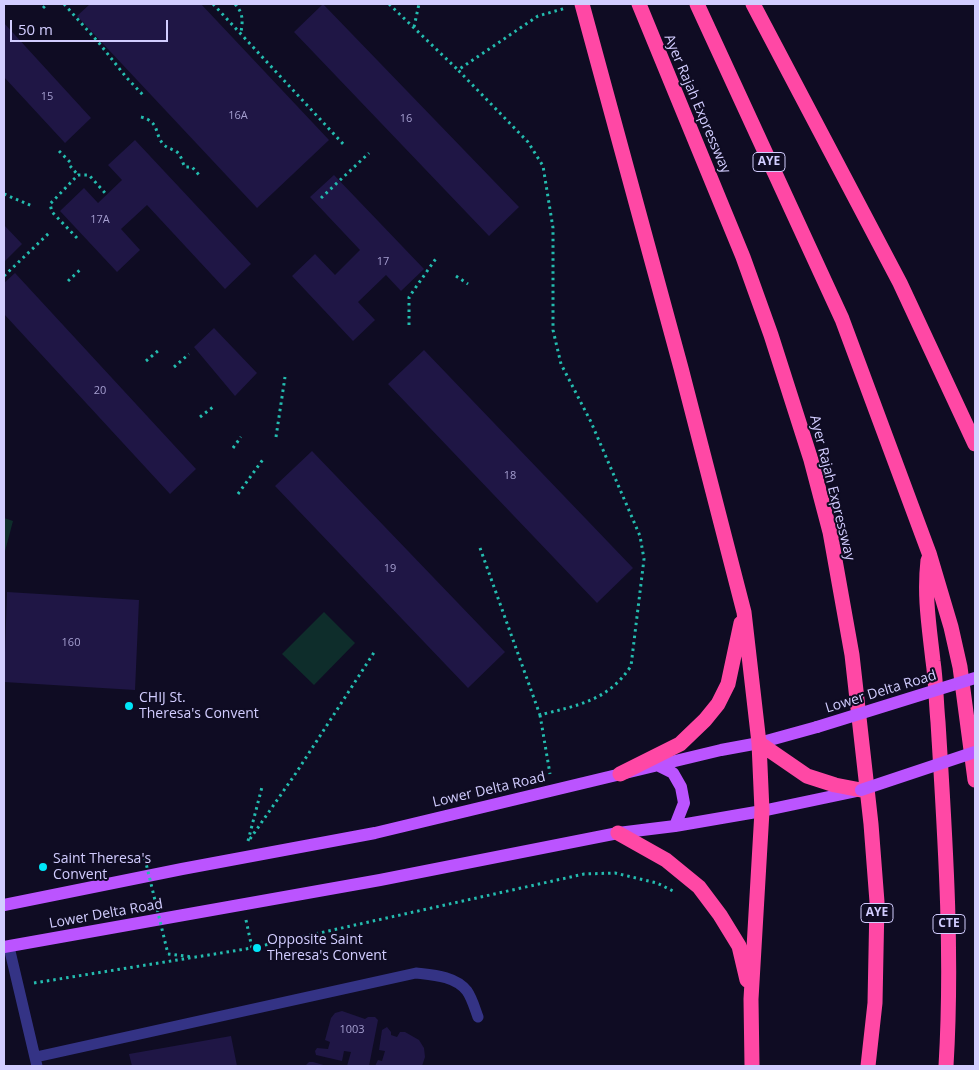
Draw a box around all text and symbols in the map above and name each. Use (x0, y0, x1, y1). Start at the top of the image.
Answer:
scale bar (12, 10, 170, 42)
text: 50 m (18, 19, 53, 39)
street label: Ayer Rajah Expressway (660, 32, 734, 176)
house number: 15 (41, 90, 53, 104)
house number: 16A (228, 109, 248, 123)
house number: 16 (400, 112, 412, 126)
road number: AYE (753, 152, 785, 172)
house number: 17A (90, 213, 110, 227)
house number: 17 (377, 255, 389, 269)
house number: 20 (94, 384, 106, 398)
street label: Ayer Rajah Expressway (806, 414, 858, 562)
house number: 18 (504, 469, 516, 483)
house number: 19 (384, 562, 396, 576)
house number: 160 (62, 636, 80, 650)
street label: Lower Delta Road (823, 667, 939, 717)
place label: CHIJ St. Theresa's Convent (139, 690, 259, 722)
marker: CHIJ St. Theresa's Convent (123, 700, 135, 712)
street label: Lower Delta Road (431, 769, 547, 811)
place label: Saint Theresa's Convent (53, 851, 151, 884)
marker: Saint Theresa's Convent (37, 861, 49, 873)
street label: Lower Delta Road (48, 896, 164, 932)
road number: AYE (861, 904, 893, 922)
road number: CTE (933, 914, 965, 934)
place label: Opposite Saint Theresa's Convent (267, 932, 387, 964)
marker: Opposite Saint Theresa's Convent (251, 942, 263, 954)
house number: 1003 (339, 1023, 365, 1037)

